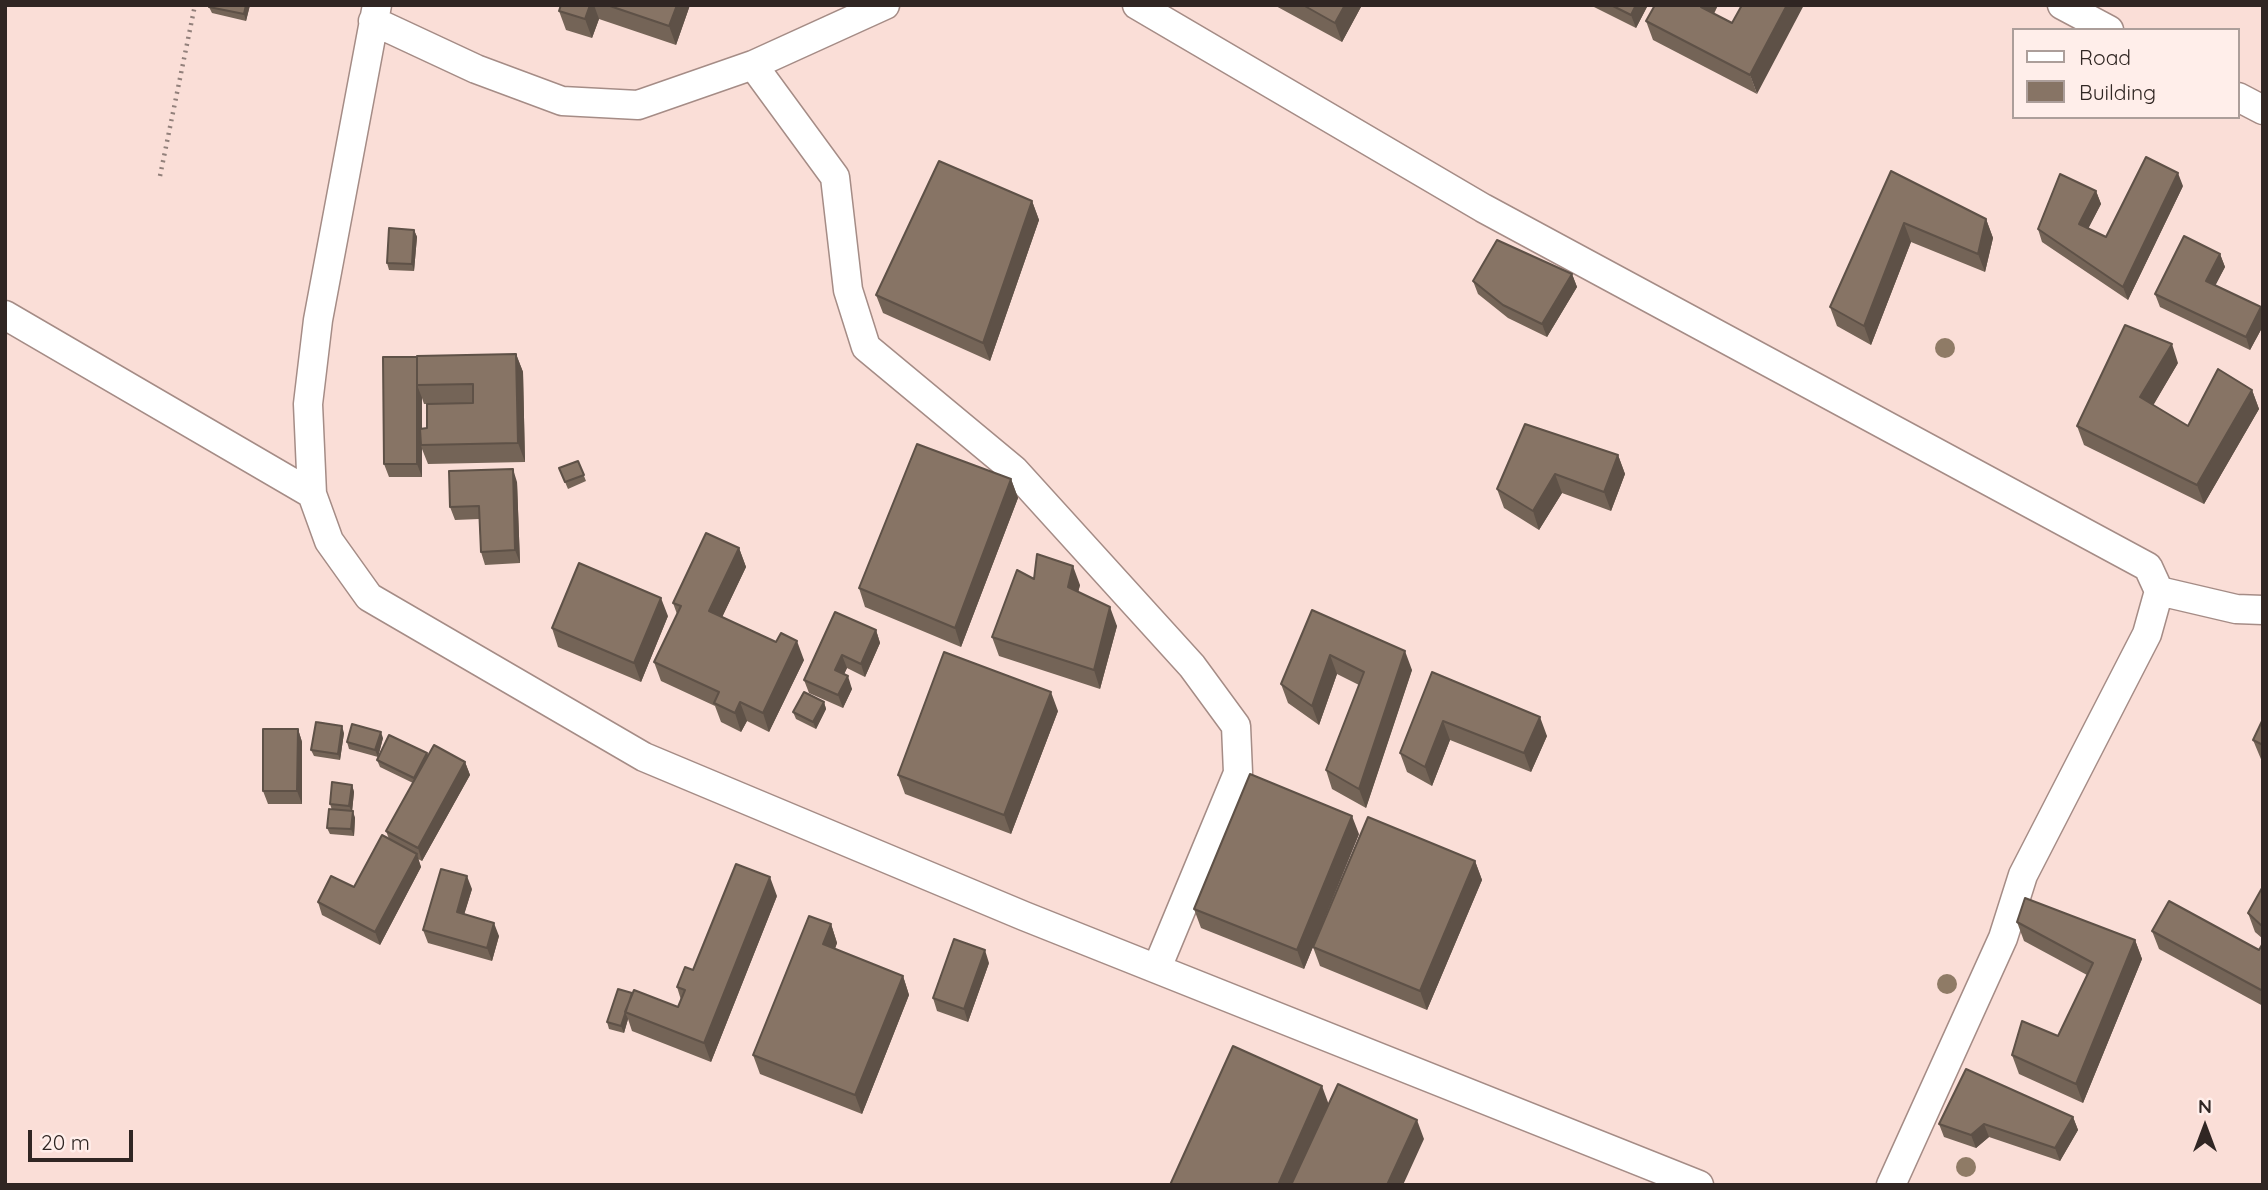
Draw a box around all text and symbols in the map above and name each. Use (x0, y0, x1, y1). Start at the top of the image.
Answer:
legend (2012, 28, 2240, 119)
text: Road (2079, 44, 2131, 70)
text: Building (2079, 79, 2156, 105)
north arrow (2170, 1092, 2240, 1162)
text: N (2198, 1094, 2212, 1118)
scale bar (32, 1116, 136, 1160)
text: 20 m (41, 1129, 90, 1155)

